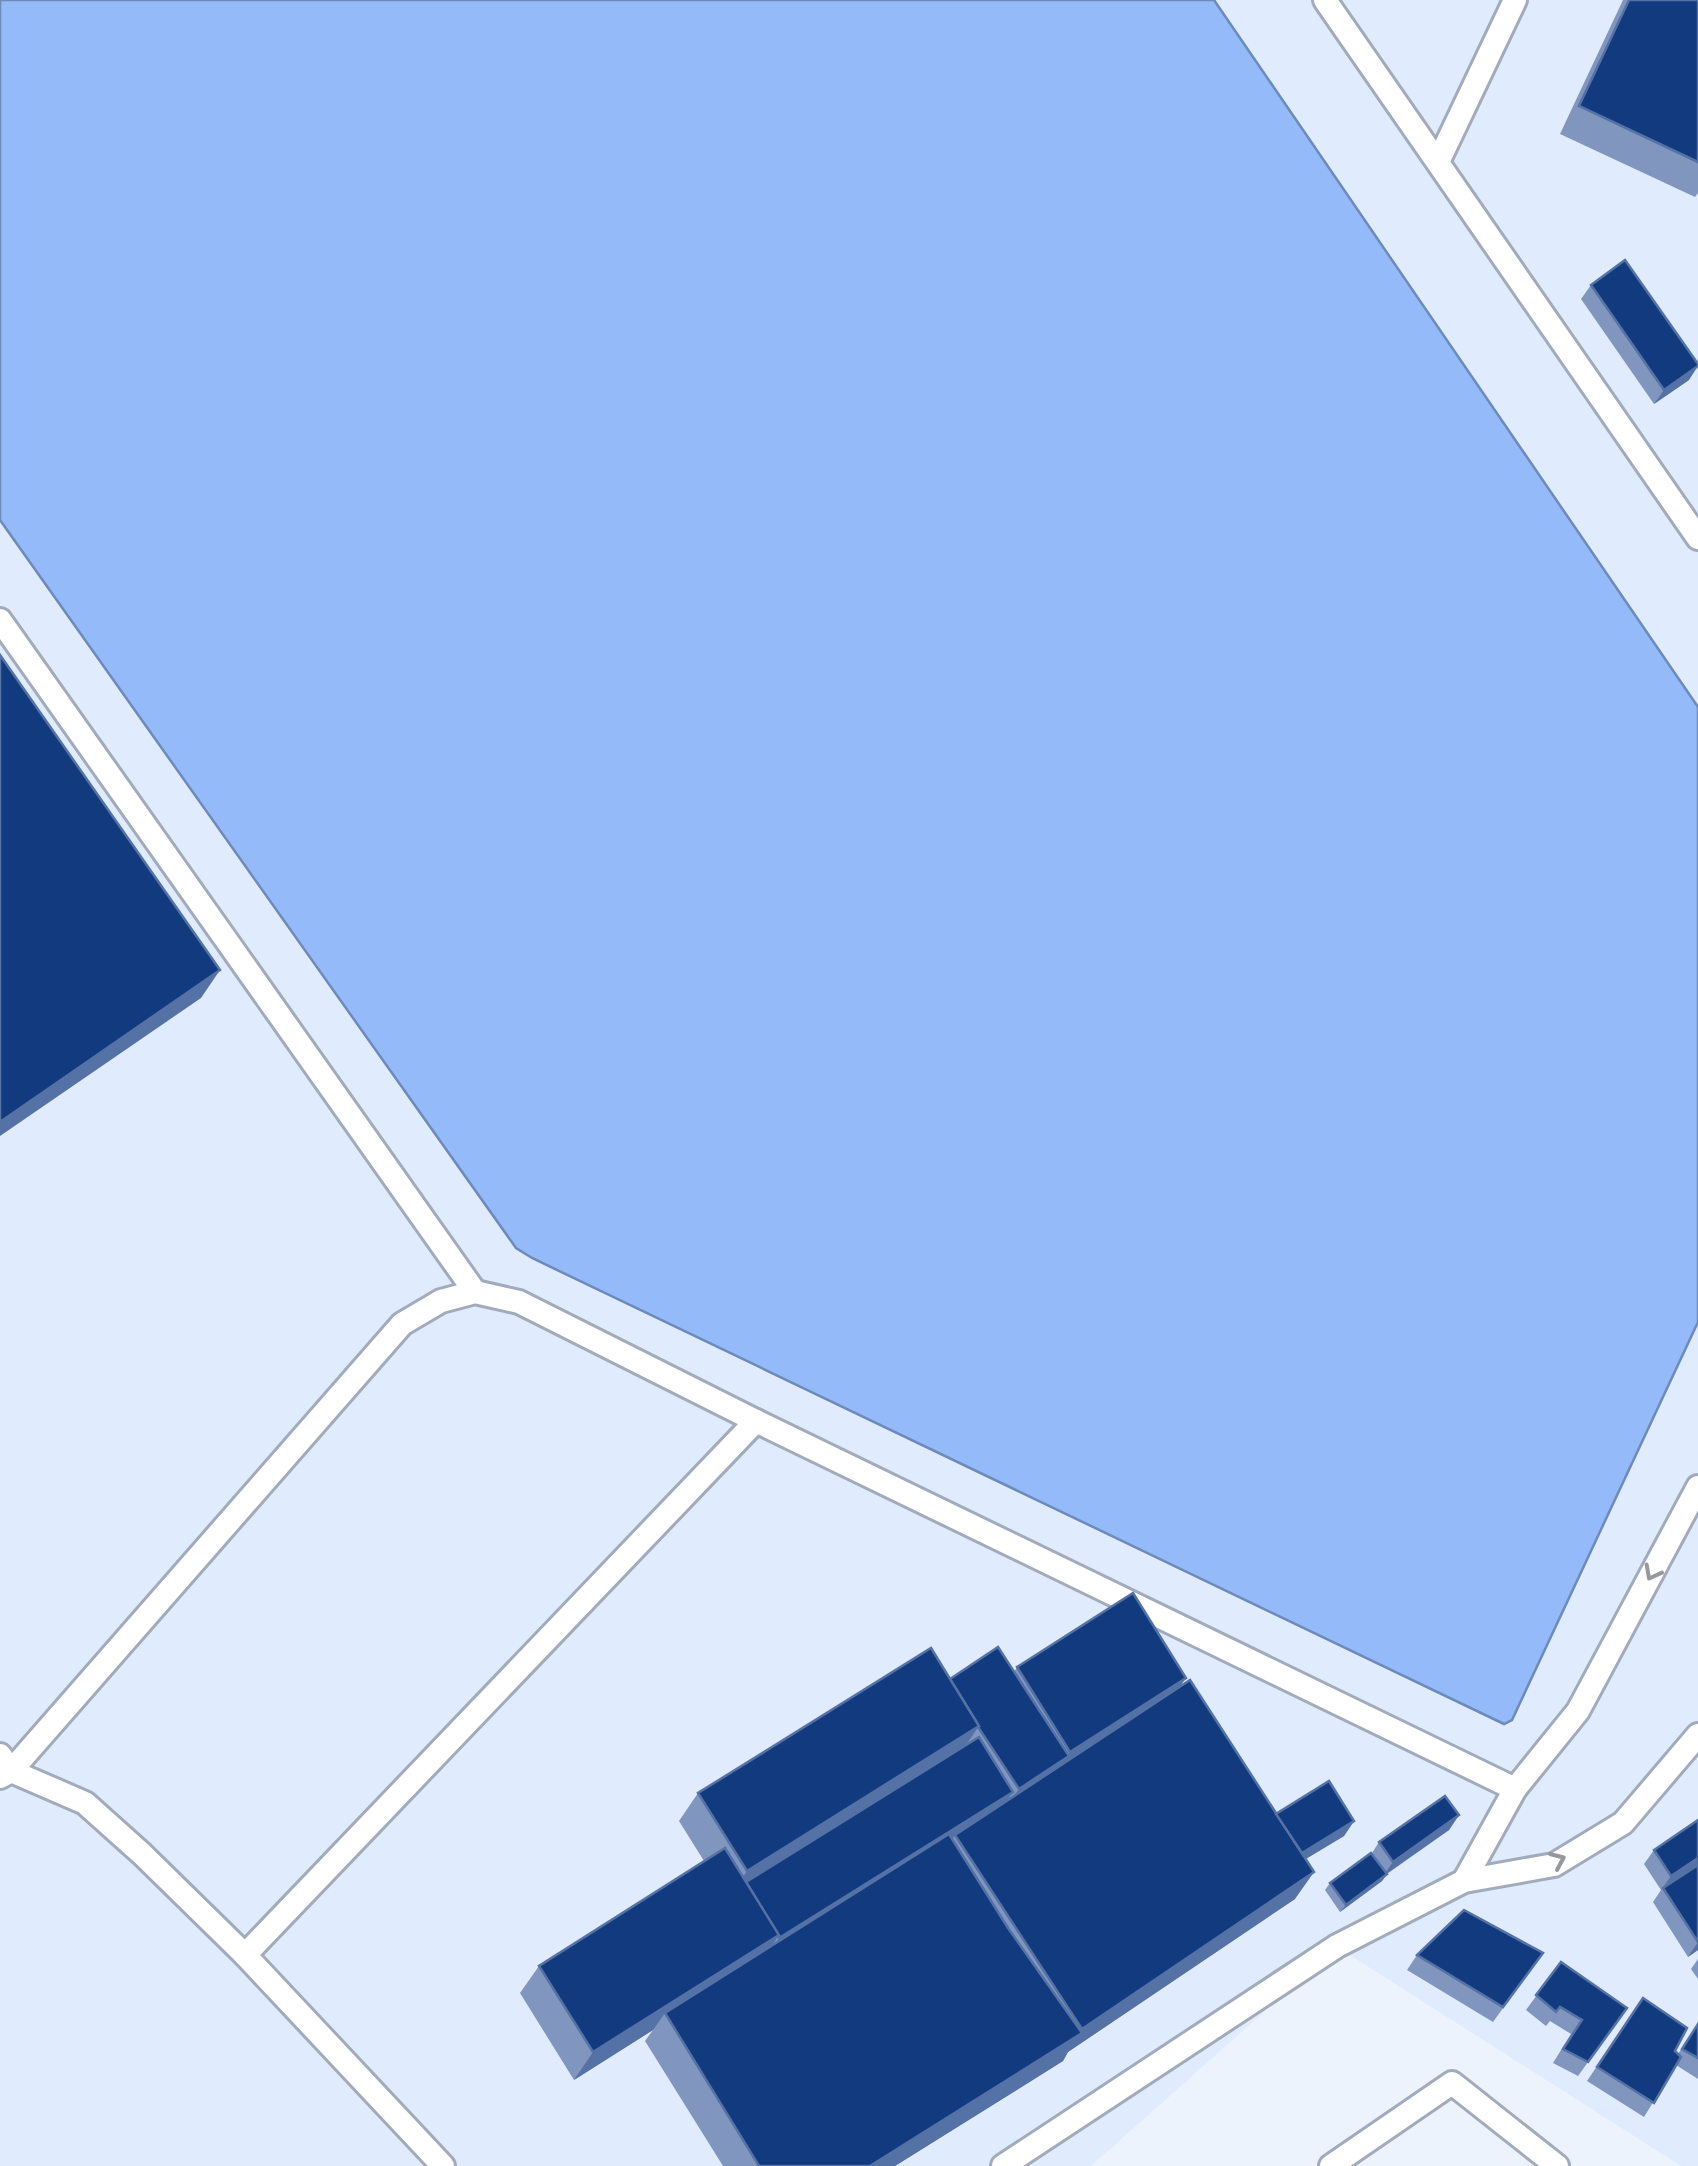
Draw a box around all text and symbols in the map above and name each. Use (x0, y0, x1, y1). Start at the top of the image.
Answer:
one-way arrow (1645, 1563, 1664, 1581)
one-way arrow (1548, 1852, 1566, 1872)

